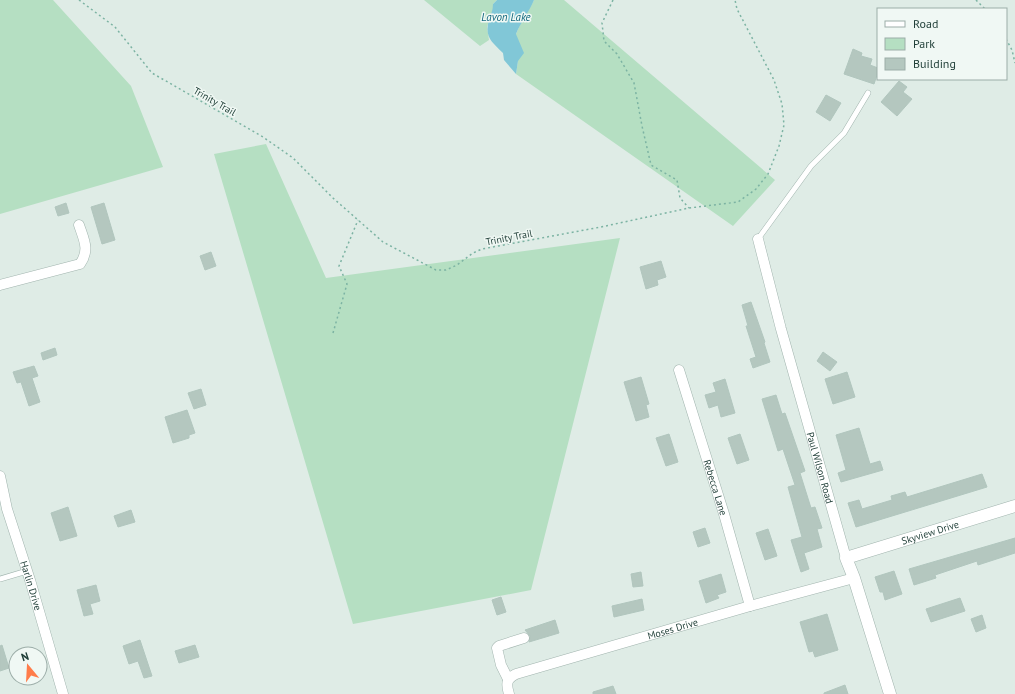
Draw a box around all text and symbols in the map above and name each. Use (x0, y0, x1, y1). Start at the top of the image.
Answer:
legend (877, 8, 1007, 80)
water label: Lavon Lake (481, 10, 531, 24)
text: Road (913, 16, 938, 31)
text: Park (913, 36, 935, 51)
text: Building (913, 56, 956, 71)
street label: Trinity Trail (191, 84, 239, 119)
street label: Trinity Trail (485, 227, 534, 248)
street label: Paul Wilson Road (804, 430, 836, 505)
street label: Rebecca Lane (700, 458, 730, 517)
street label: Skyview Drive (900, 518, 961, 548)
street label: Harlin Drive (17, 559, 44, 612)
street label: Moses Drive (646, 616, 699, 642)
north arrow (8, 646, 48, 686)
text: N (19, 649, 31, 664)

